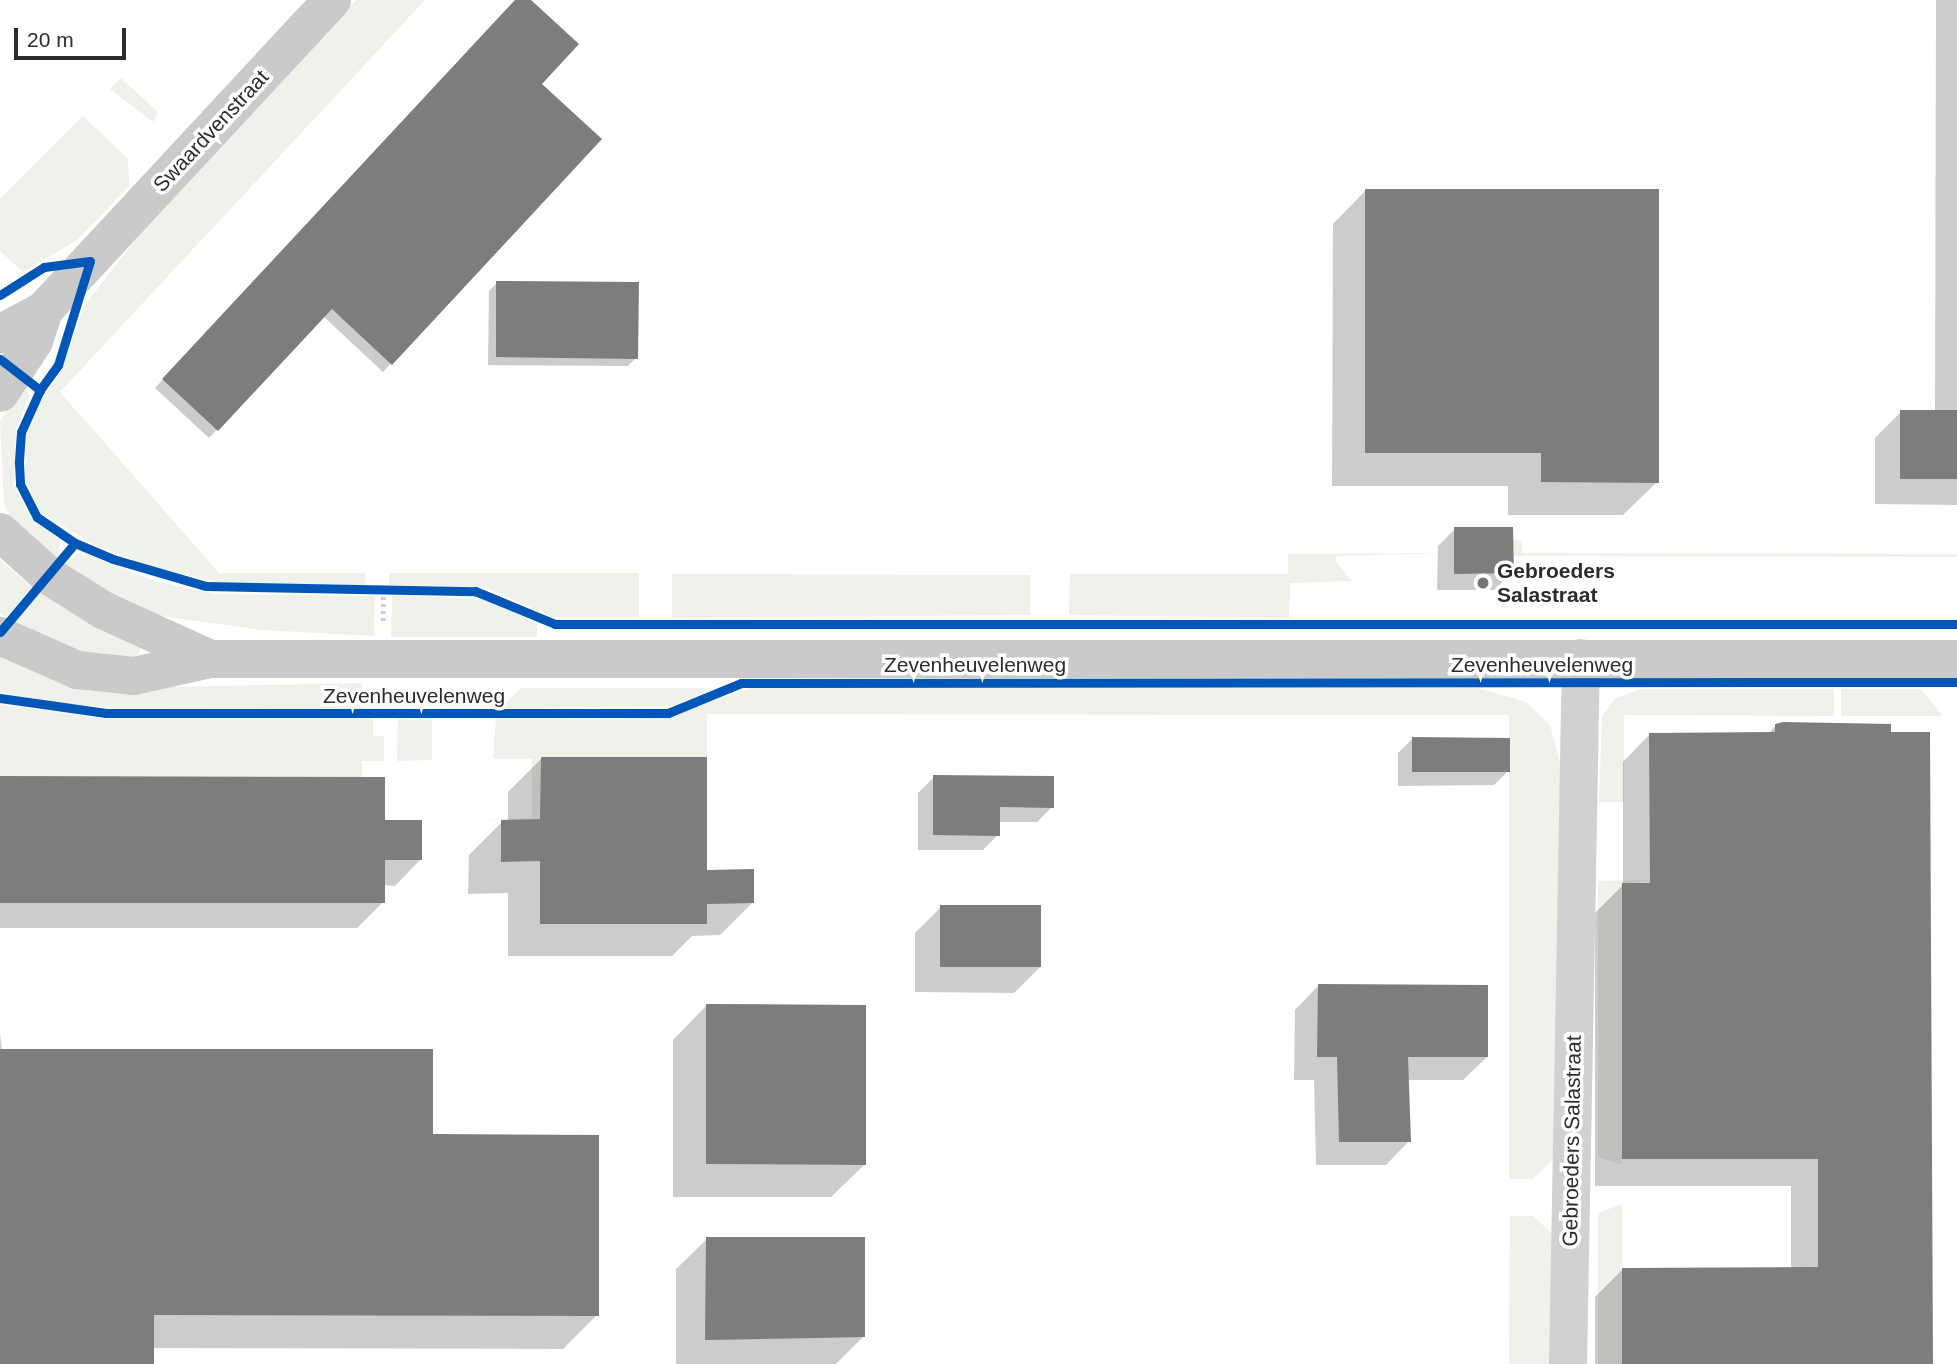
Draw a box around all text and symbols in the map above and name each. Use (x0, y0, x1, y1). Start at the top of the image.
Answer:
scale bar (18, 14, 130, 58)
text: 20 m (27, 28, 74, 51)
street label: Swaardvenstraat (148, 65, 274, 197)
place label: Gebroeders Salastraat (1497, 558, 1615, 608)
marker: Gebroeders Salastraat (1475, 575, 1491, 591)
street label: Zevenheuvelenweg (884, 652, 1066, 678)
street label: Zevenheuvelenweg (1451, 652, 1633, 678)
street label: Zevenheuvelenweg (323, 683, 505, 709)
street label: Gebroeders Salastraat (1558, 1035, 1586, 1247)

